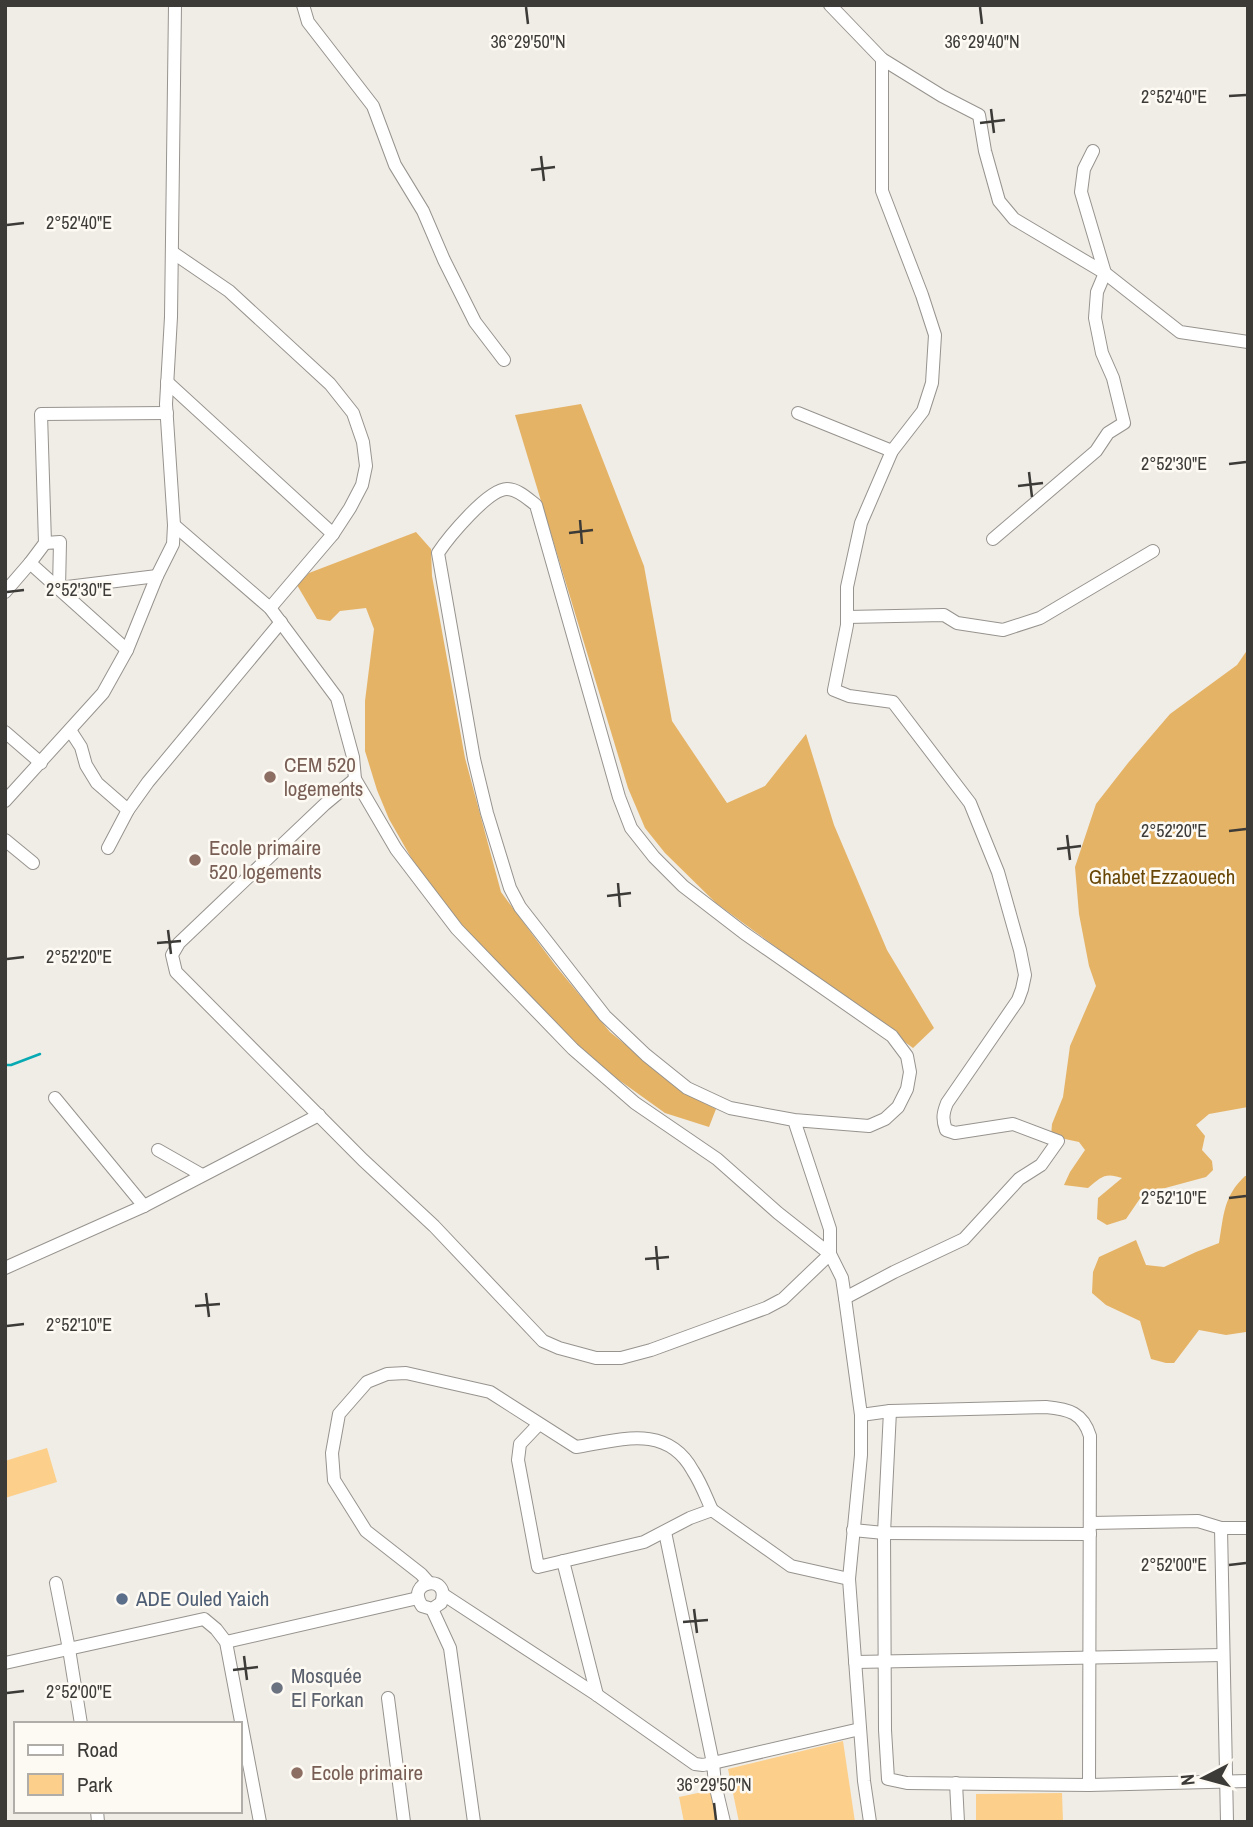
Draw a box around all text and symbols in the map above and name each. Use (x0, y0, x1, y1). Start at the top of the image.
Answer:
text: 36°29'50"N (490, 29, 566, 54)
text: 36°29'40"N (944, 29, 1020, 54)
text: 2°52'40"E (1141, 84, 1207, 109)
text: 2°52'40"E (46, 210, 112, 235)
text: 2°52'30"E (1141, 451, 1207, 476)
text: 2°52'30"E (46, 577, 112, 602)
place label: CEM 520 logements (284, 750, 363, 803)
marker: CEM 520 logements (262, 769, 278, 785)
text: 2°52'20"E (1141, 818, 1207, 843)
place label: Ecole primaire 520 logements (209, 833, 322, 886)
marker: Ecole primaire 520 logements (187, 852, 203, 868)
park label: Ghabet Ezzaouech (1089, 862, 1235, 891)
text: 2°52'20"E (46, 944, 112, 969)
text: 2°52'10"E (1141, 1185, 1207, 1210)
text: 2°52'10"E (46, 1312, 112, 1337)
text: 2°52'00"E (1141, 1552, 1207, 1577)
place label: ADE Ouled Yaich (135, 1584, 269, 1613)
marker: ADE Ouled Yaich (114, 1591, 130, 1607)
place label: Mosquée El Forkan (291, 1661, 364, 1714)
text: 2°52'00"E (46, 1679, 112, 1704)
marker: Mosquée El Forkan (269, 1680, 285, 1696)
legend (14, 1722, 242, 1813)
text: Road (77, 1735, 118, 1764)
north arrow (1169, 1743, 1239, 1813)
place label: Ecole primaire (311, 1758, 423, 1787)
marker: Ecole primaire (289, 1765, 305, 1781)
text: Park (77, 1770, 113, 1799)
text: 36°29'50"N (676, 1772, 752, 1797)
text: N (1174, 1773, 1201, 1787)

